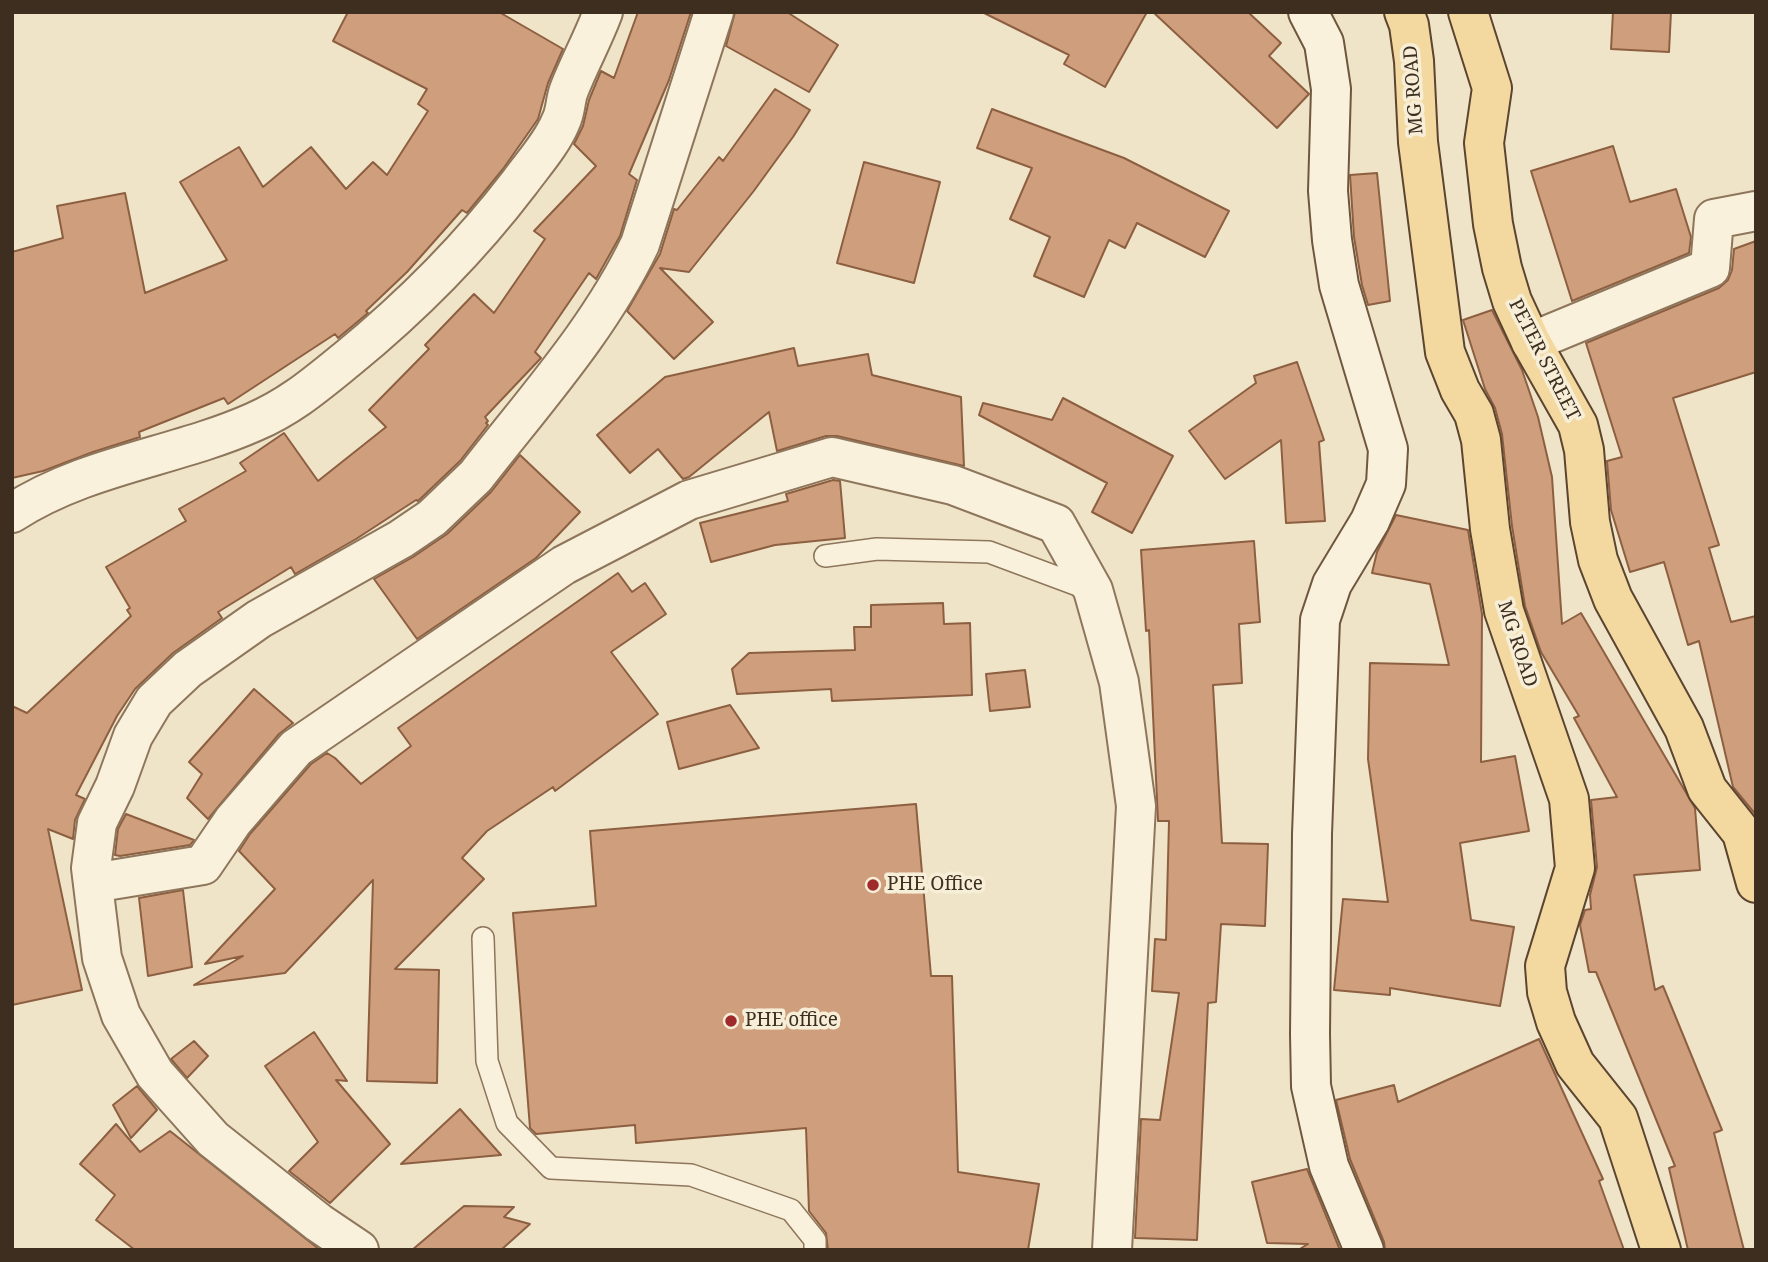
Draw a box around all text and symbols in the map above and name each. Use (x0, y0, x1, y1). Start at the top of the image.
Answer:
street label: MG ROAD (1400, 45, 1428, 135)
street label: PETER STREET (1504, 295, 1584, 425)
street label: MG ROAD (1492, 598, 1542, 690)
place label: PHE Office (887, 874, 983, 896)
marker: PHE Office (865, 877, 881, 893)
place label: PHE office (745, 1010, 838, 1032)
marker: PHE office (723, 1013, 739, 1029)

